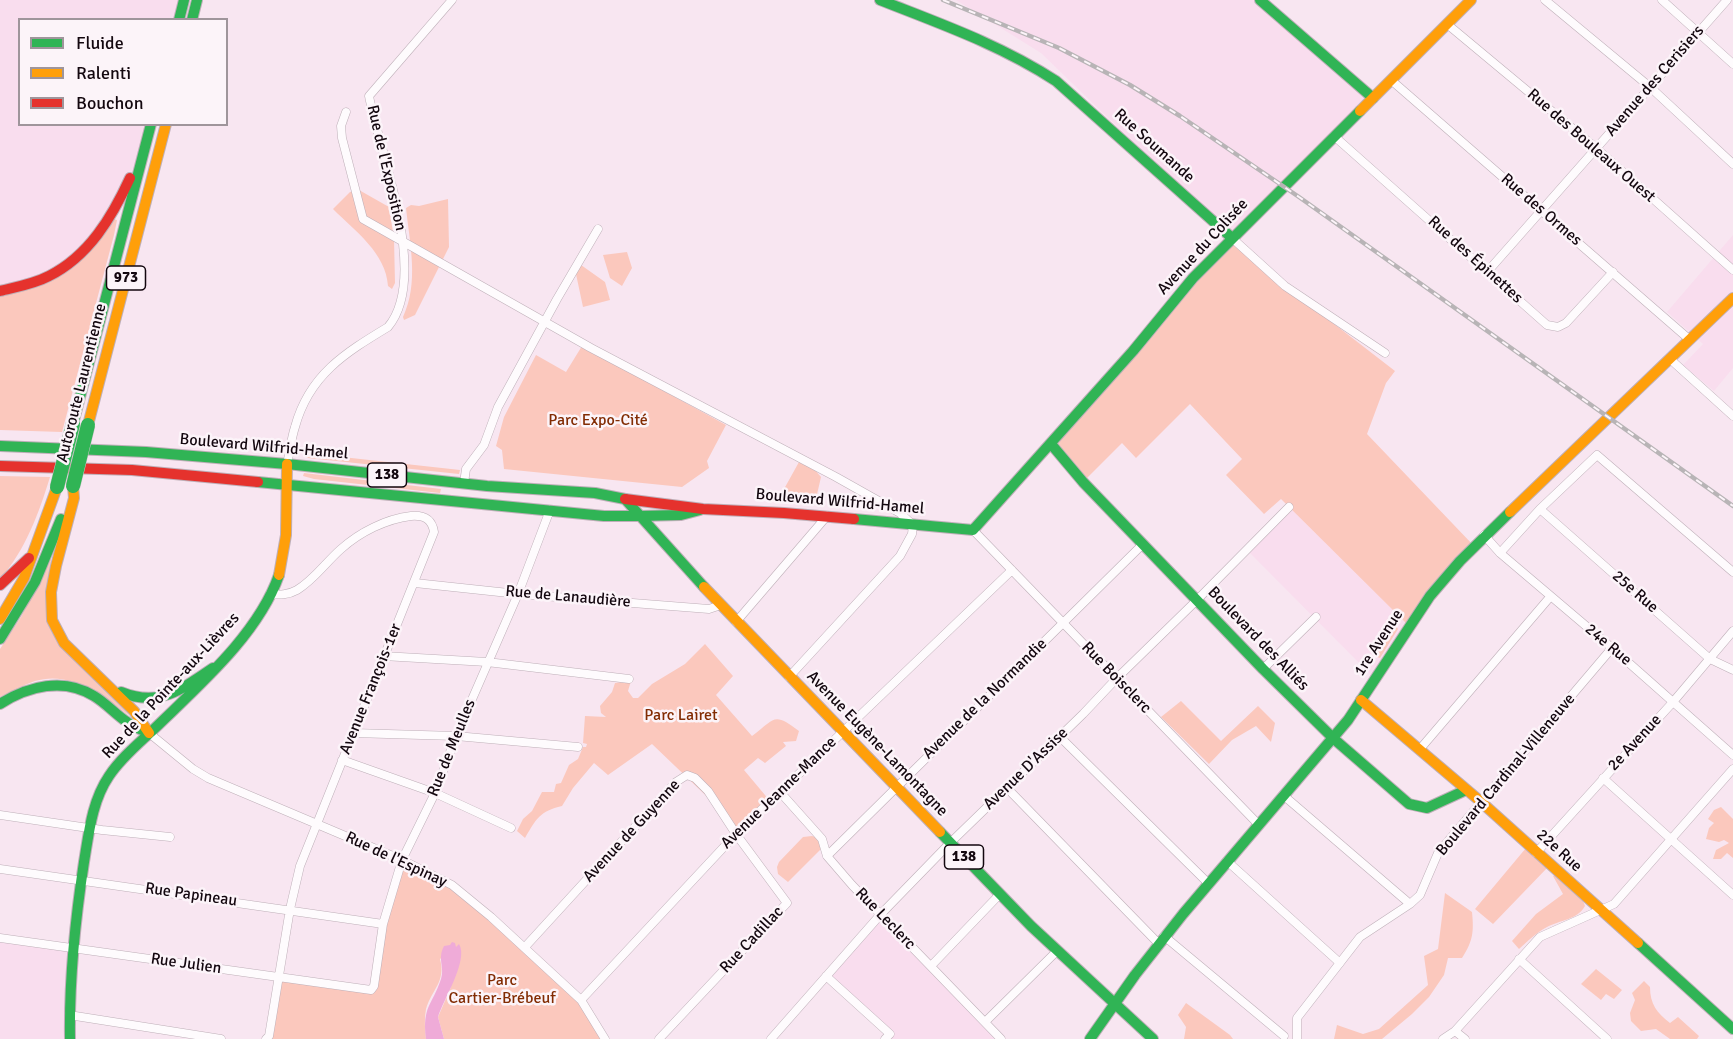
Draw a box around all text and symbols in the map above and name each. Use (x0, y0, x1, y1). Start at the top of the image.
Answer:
legend (18, 18, 228, 126)
street label: Avenue des Cerisiers (1602, 22, 1708, 140)
text: Fluide (76, 32, 124, 54)
text: Ralenti (76, 62, 131, 84)
street label: Rue des Bouleaux Ouest (1523, 85, 1659, 207)
text: Bouchon (76, 92, 144, 114)
street label: Rue de l'Exposition (362, 103, 410, 233)
street label: Rue Soumande (1110, 105, 1198, 187)
street label: Rue des Ormes (1497, 170, 1585, 250)
street label: Avenue du Colisée (1154, 195, 1252, 299)
street label: Rue des Épinettes (1424, 212, 1526, 308)
road number: 973 (106, 266, 146, 290)
street label: Autoroute Laurentienne (53, 302, 111, 464)
park label: Parc Expo-Cité (548, 411, 648, 431)
street label: Boulevard Wilfrid-Hamel (179, 430, 349, 464)
road number: 138 (368, 463, 406, 487)
street label: Boulevard Wilfrid-Hamel (755, 485, 925, 519)
street label: 25e Rue (1608, 567, 1662, 617)
street label: Rue de Lanaudière (505, 582, 631, 612)
street label: Boulevard des Alliés (1203, 583, 1313, 695)
street label: 1re Avenue (1350, 606, 1408, 680)
street label: Rue de la Pointe-aux-Lièvres (98, 609, 244, 763)
street label: 24e Rue (1581, 620, 1635, 670)
street label: Avenue François-1er (336, 621, 406, 757)
street label: Avenue de la Normandie (919, 635, 1051, 763)
street label: Rue Boisclerc (1077, 638, 1155, 718)
street label: Avenue Eugène-Lamontagne (802, 667, 952, 821)
street label: Boulevard Cardinal-Villeneuve (1432, 690, 1580, 860)
street label: Rue de Meulles (424, 697, 480, 799)
park label: Parc Lairet (644, 706, 718, 726)
street label: 2e Avenue (1604, 711, 1666, 775)
street label: Avenue D'Assise (980, 724, 1072, 814)
street label: Avenue Jeanne-Mance (717, 733, 841, 853)
street label: Avenue de Guyenne (579, 776, 685, 886)
street label: 22e Rue (1532, 826, 1586, 876)
street label: Rue de l'Espinay (342, 828, 450, 892)
road number: 138 (944, 845, 984, 869)
street label: Rue Papineau (144, 879, 238, 911)
street label: Rue Leclerc (851, 884, 919, 954)
street label: Rue Cadillac (716, 902, 788, 978)
street label: Rue Julien (149, 950, 223, 978)
park label: Parc Cartier-Brébeuf (448, 971, 556, 1009)

